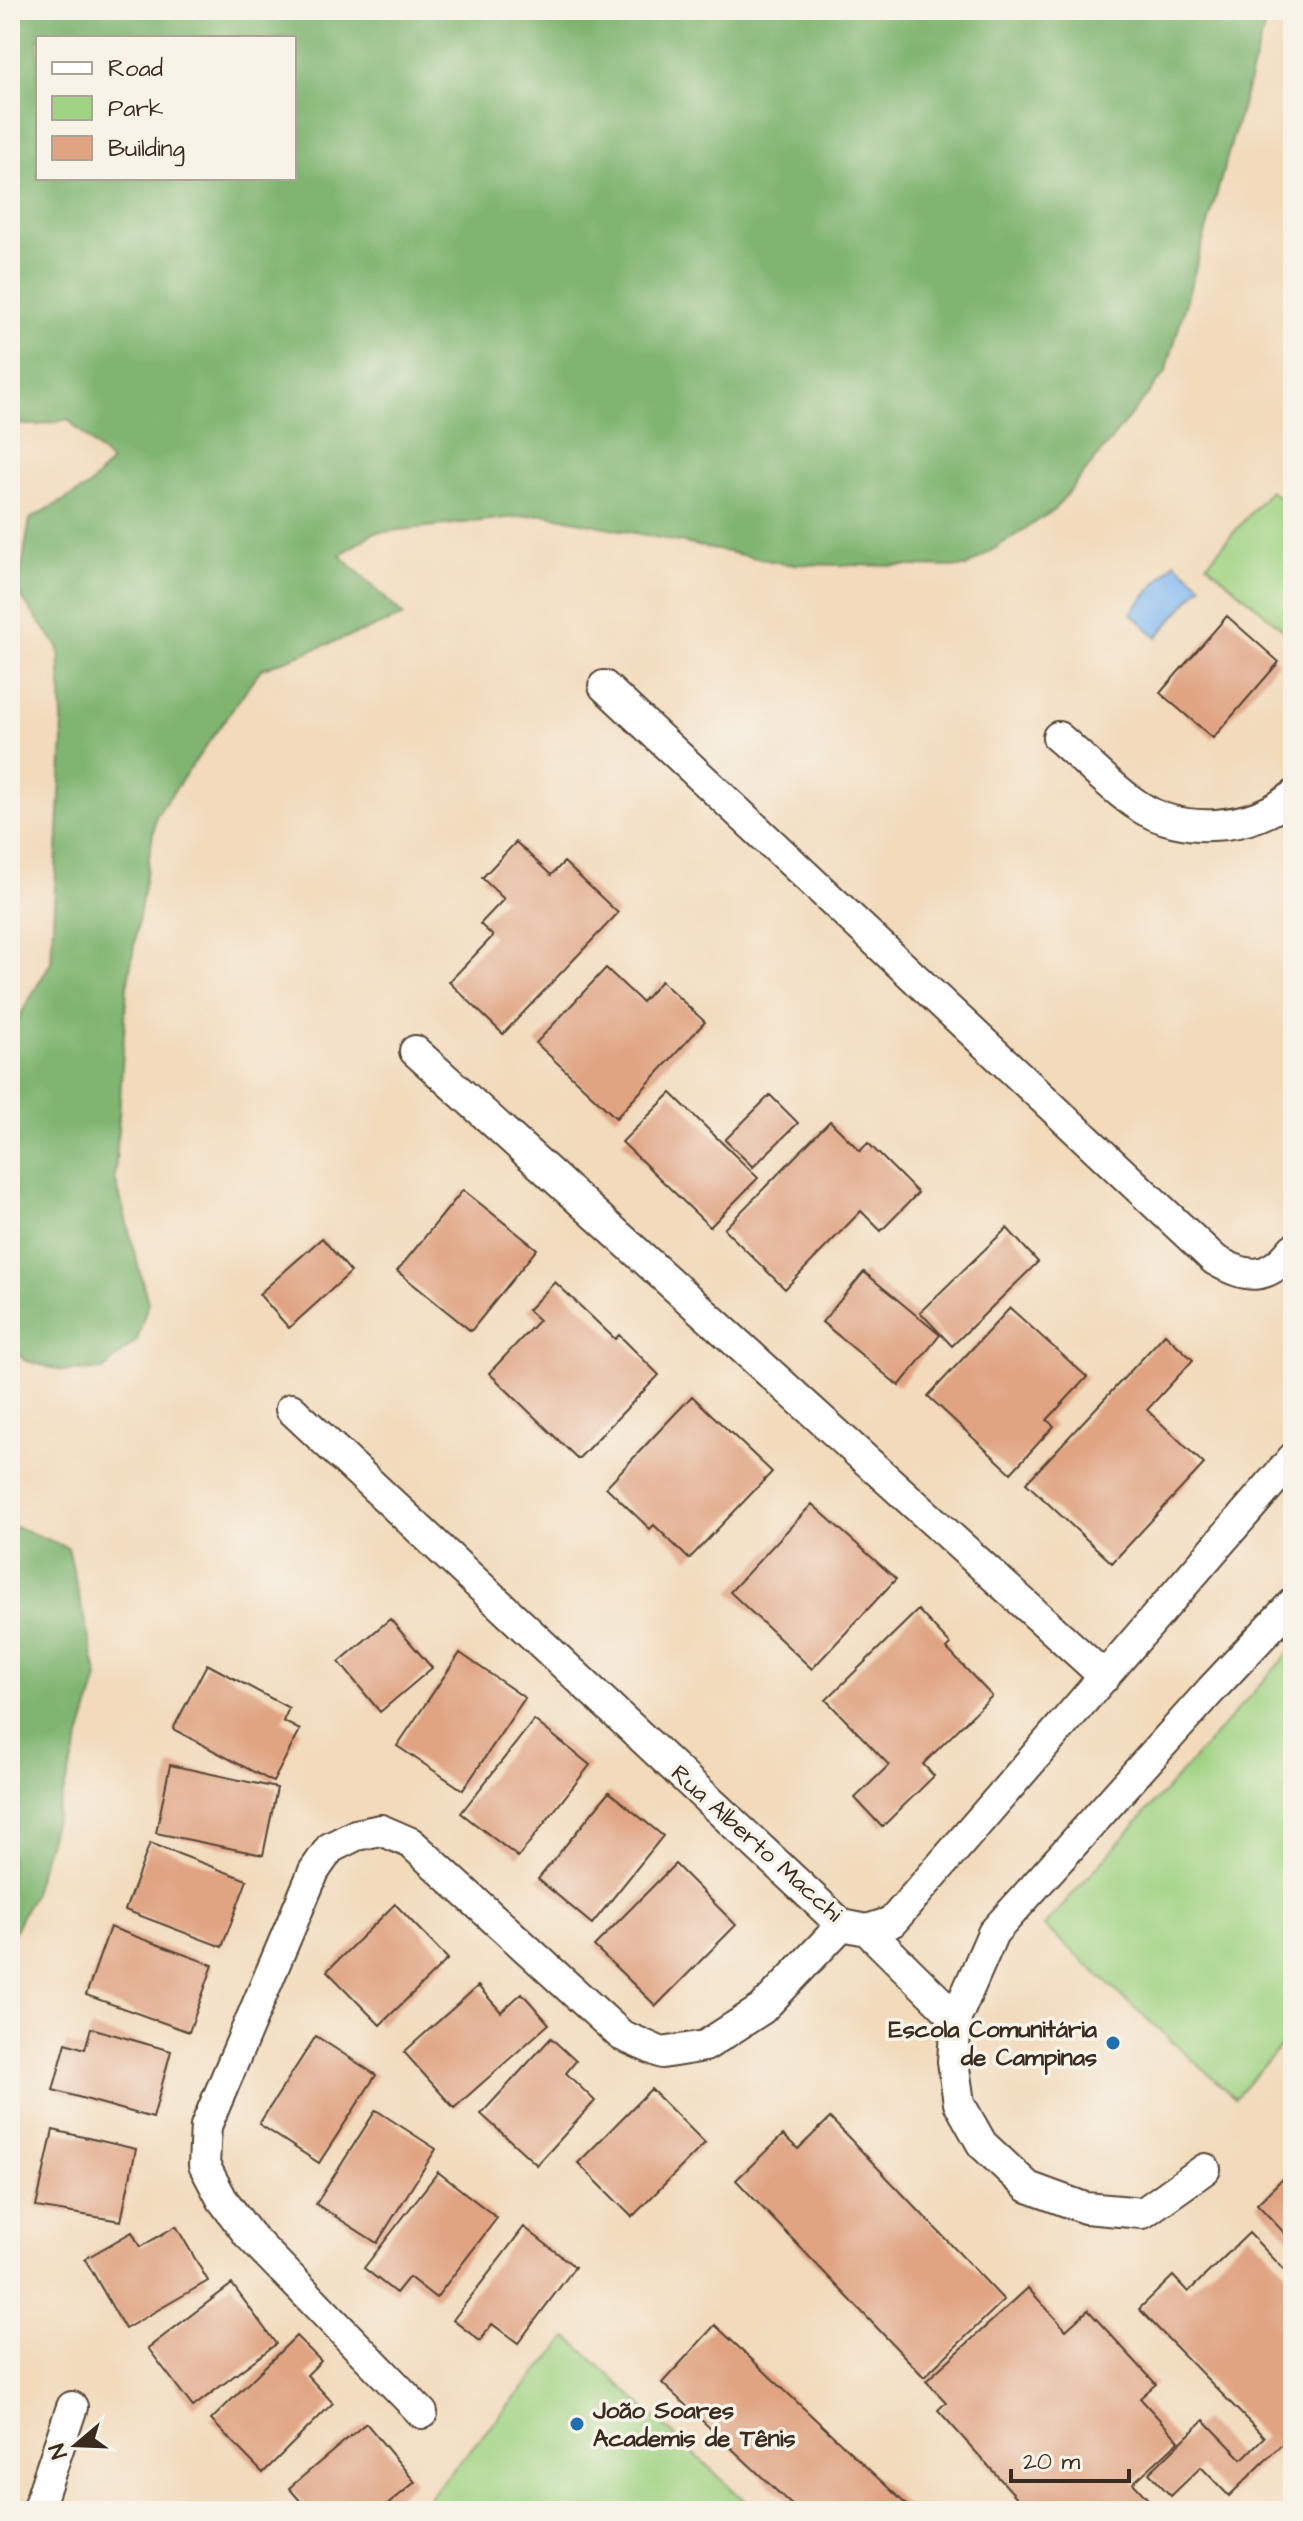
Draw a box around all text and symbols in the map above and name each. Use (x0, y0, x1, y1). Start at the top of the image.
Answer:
legend (36, 36, 296, 180)
text: Road (108, 52, 163, 86)
text: Park (108, 92, 164, 126)
text: Building (108, 132, 185, 167)
street label: Rua Alberto Macchi (663, 1757, 850, 1930)
place label: Escola Comunitária de Campinas (888, 2013, 1098, 2075)
marker: Escola Comunitária de Campinas (1104, 2034, 1122, 2052)
place label: João Soares Academis de Tênis (592, 2394, 796, 2456)
north arrow (36, 2405, 116, 2485)
marker: João Soares Academis de Tênis (568, 2415, 586, 2433)
scale bar (1011, 2433, 1129, 2483)
text: N (42, 2439, 75, 2463)
text: 20 m (1023, 2445, 1080, 2479)

